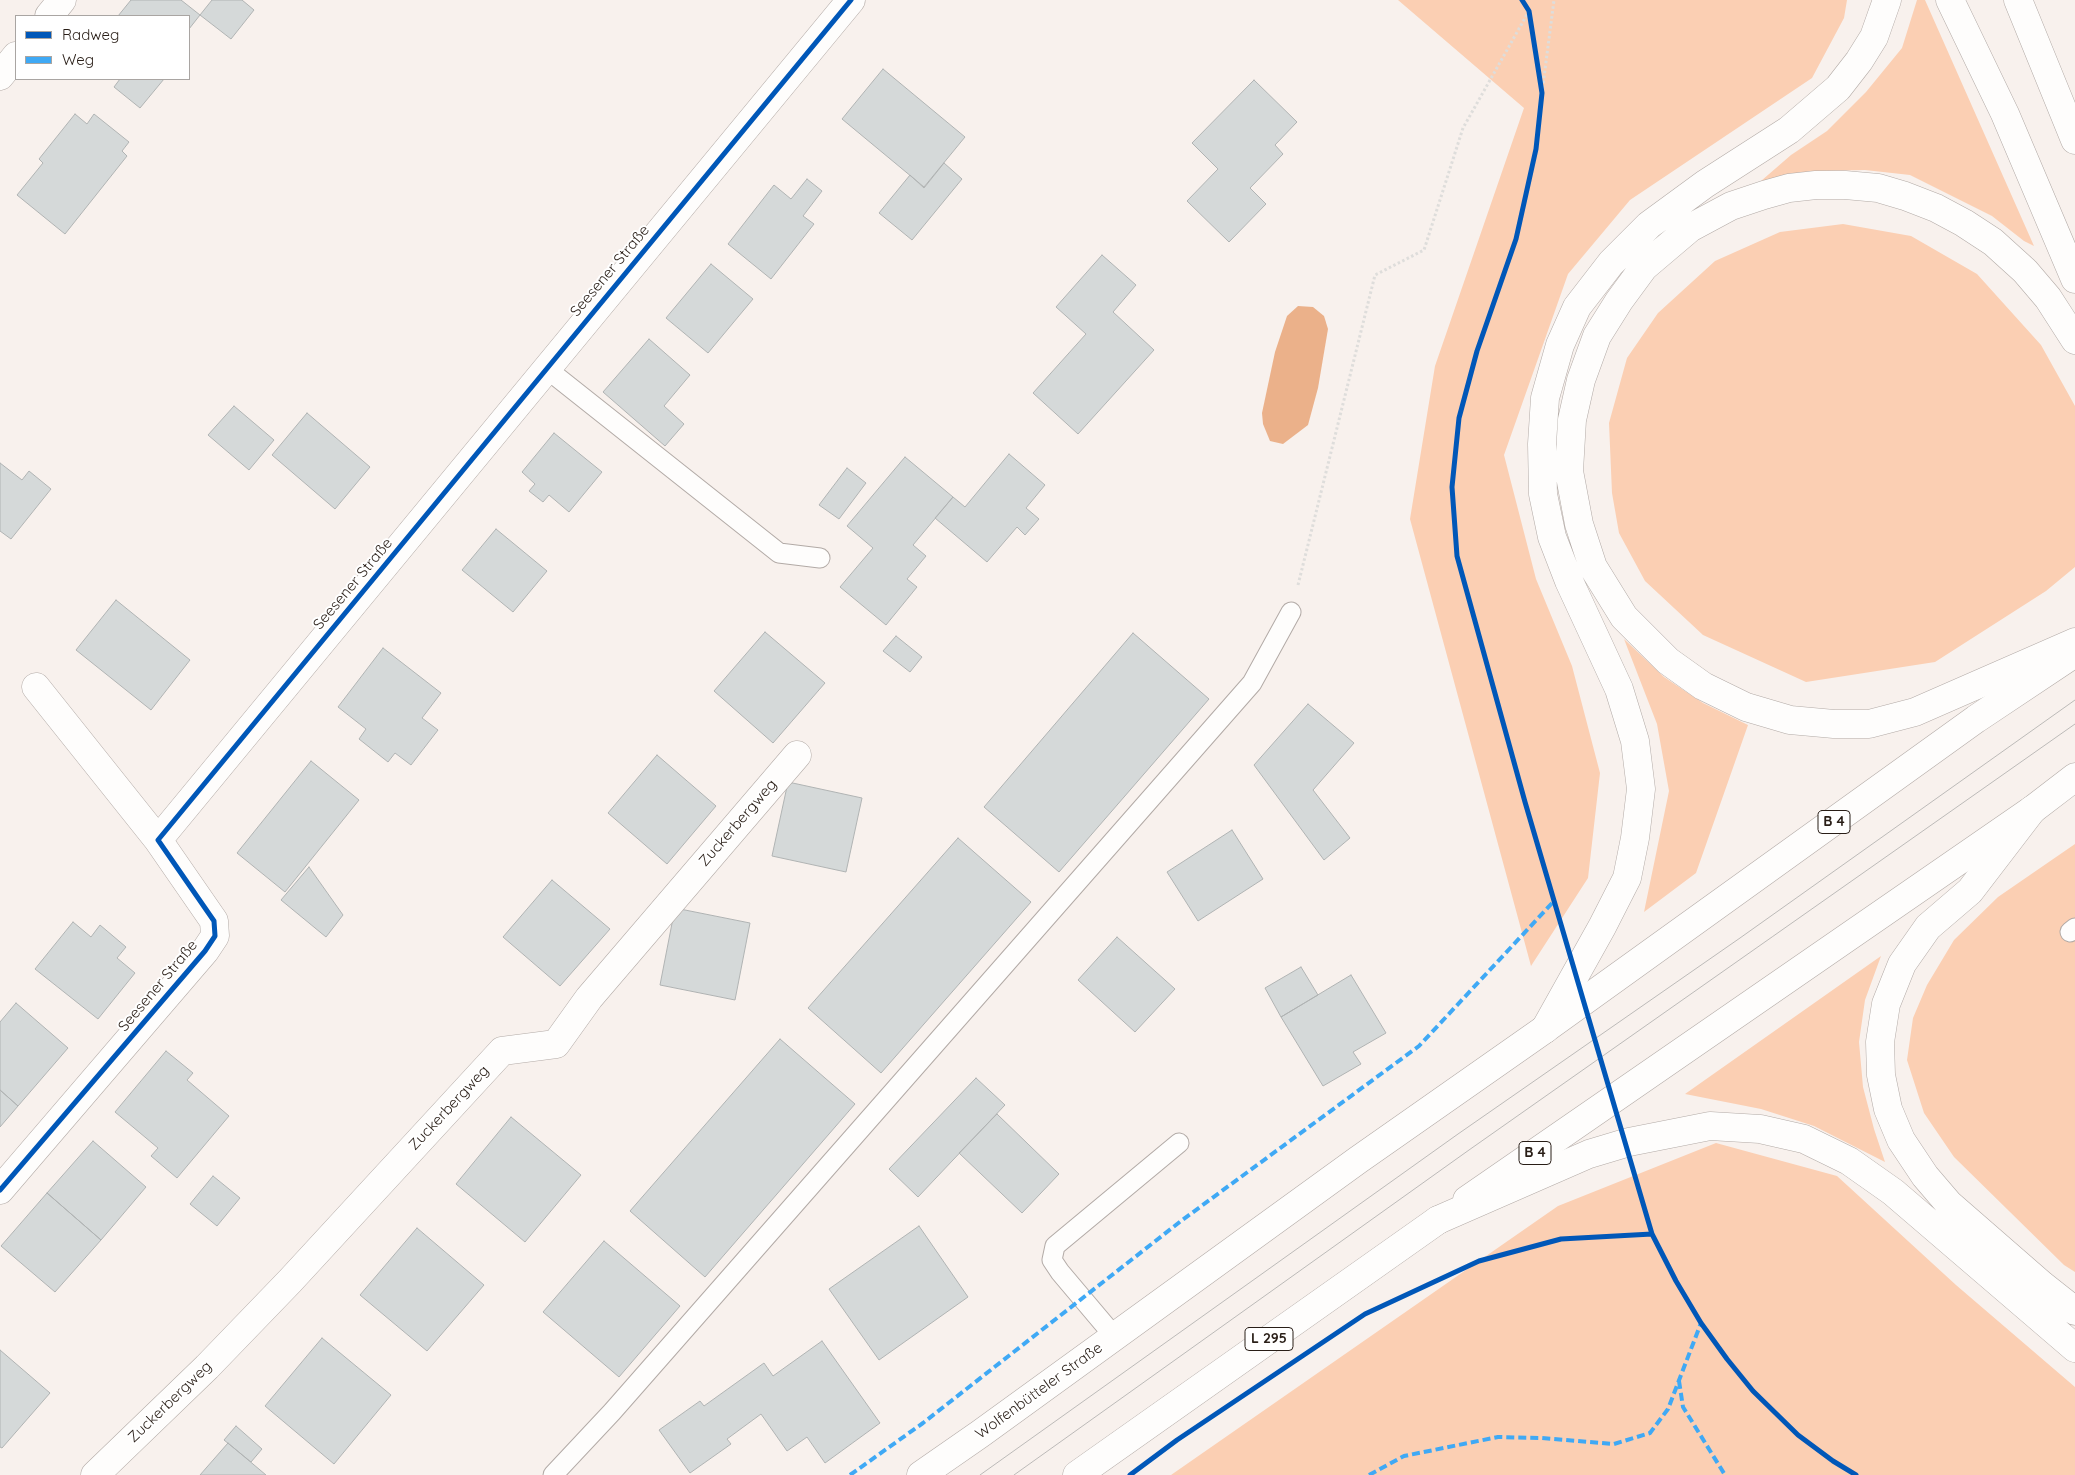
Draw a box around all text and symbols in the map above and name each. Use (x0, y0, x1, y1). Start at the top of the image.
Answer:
legend (15, 15, 190, 80)
text: Radweg (62, 25, 119, 44)
text: Weg (62, 50, 94, 69)
street label: Seesener Straße (567, 222, 653, 320)
street label: Seesener Straße (310, 535, 396, 633)
street label: Zuckerbergweg (695, 776, 781, 870)
road number: B 4 (1818, 810, 1850, 834)
street label: Seesener Straße (115, 937, 201, 1035)
street label: Zuckerbergweg (405, 1062, 493, 1154)
road number: B 4 (1519, 1142, 1551, 1164)
road number: L 295 (1245, 1328, 1293, 1350)
street label: Wolfenbütteler Straße (972, 1339, 1106, 1443)
street label: Zuckerbergweg (124, 1358, 216, 1446)

